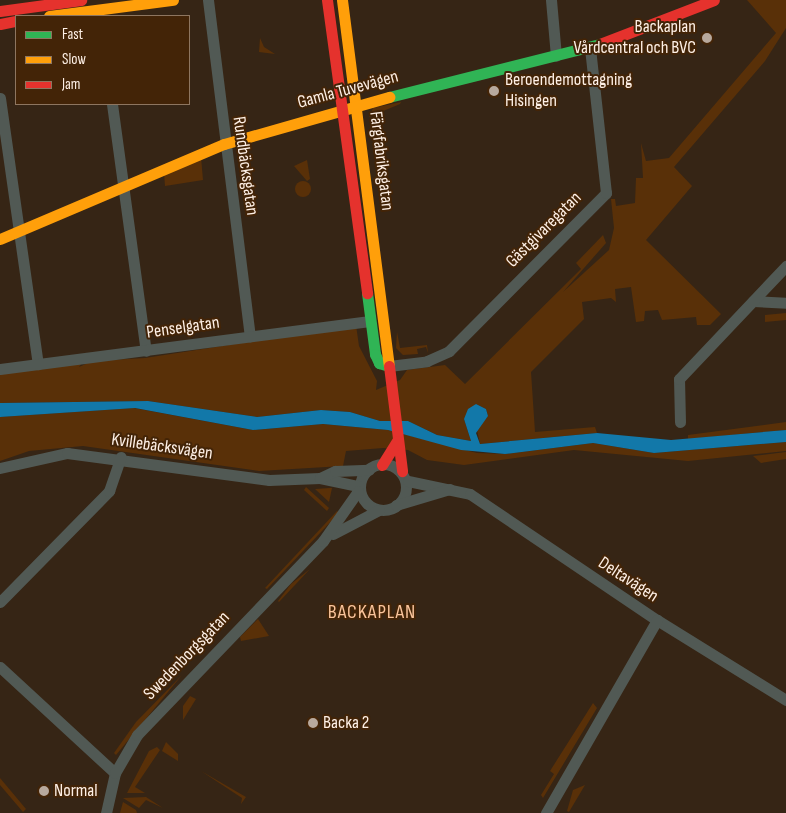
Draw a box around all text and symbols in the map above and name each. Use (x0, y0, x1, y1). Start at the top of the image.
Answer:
legend (15, 15, 190, 105)
place label: Backaplan Vårdcentral och BVC (574, 17, 696, 59)
text: Fast (62, 25, 83, 44)
marker: Backaplan Vårdcentral och BVC (700, 31, 714, 45)
text: Slow (62, 50, 86, 69)
street label: Gamla Tuvevägen (295, 66, 401, 114)
place label: Beroendemottagning Hisingen (505, 70, 632, 112)
text: Jam (62, 75, 80, 94)
marker: Beroendemottagning Hisingen (487, 84, 501, 98)
street label: Färgfabriksgatan (364, 110, 398, 212)
street label: Rundbäcksgatan (227, 115, 263, 217)
street label: Gästgivaregatan (502, 188, 586, 272)
street label: Penselgatan (145, 312, 221, 344)
street label: Kvillebäcksvägen (110, 429, 214, 465)
street label: Deltavägen (594, 553, 662, 607)
district label: BACKAPLAN (327, 600, 417, 624)
street label: Swedenborgsgatan (139, 607, 235, 705)
place label: Backa 2 (323, 712, 369, 734)
marker: Backa 2 (307, 717, 319, 729)
place label: Normal (54, 780, 98, 802)
marker: Normal (38, 785, 50, 797)

